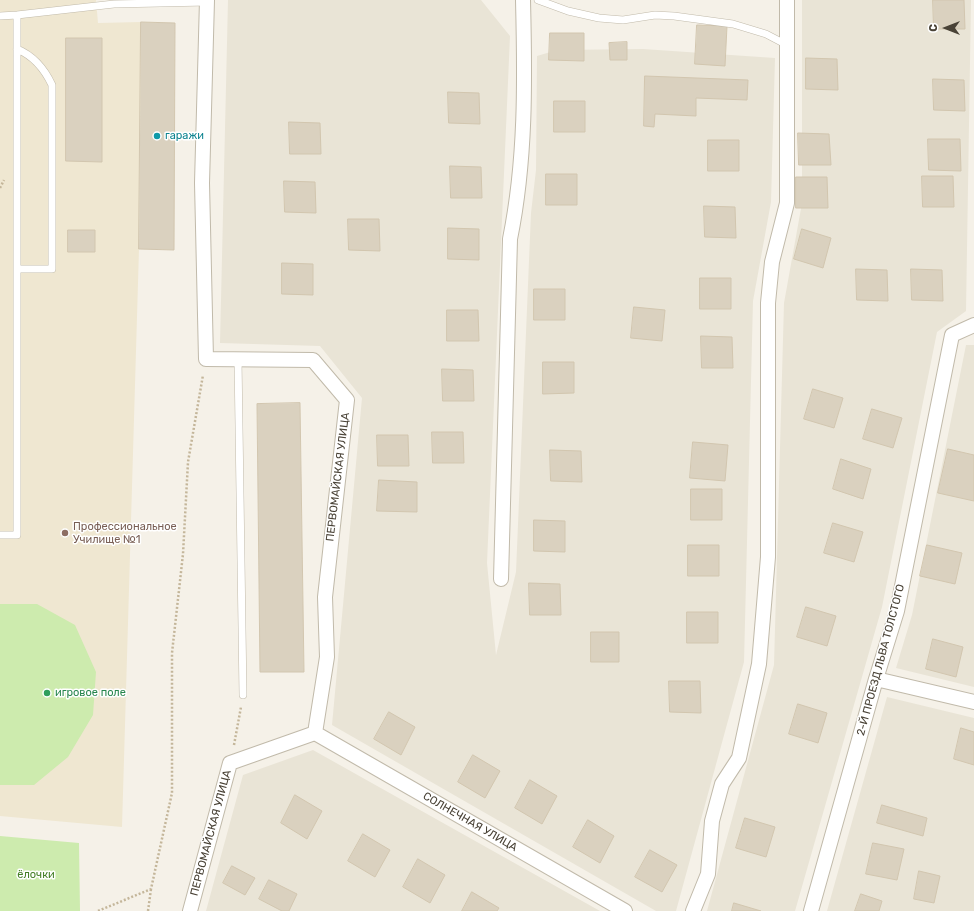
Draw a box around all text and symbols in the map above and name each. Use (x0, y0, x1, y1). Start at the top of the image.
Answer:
north arrow (926, 8, 966, 48)
text: С (927, 24, 940, 32)
place label: гаражи (165, 129, 204, 143)
marker: гаражи (152, 131, 162, 141)
street label: ПЕРВОМАЙСКАЯ УЛИЦА (324, 412, 352, 542)
place label: Профессиональное Училище №1 (73, 520, 177, 546)
marker: Профессиональное Училище №1 (60, 528, 70, 538)
street label: 2-Й ПРОЕЗД ЛЬВА ТОЛСТОГО (854, 583, 908, 737)
place label: игровое поле (55, 686, 126, 700)
marker: игровое поле (42, 688, 52, 698)
street label: ПЕРВОМАЙСКАЯ УЛИЦА (188, 769, 234, 897)
street label: СОЛНЕЧНАЯ УЛИЦА (420, 790, 520, 854)
park label: ёлочки (17, 868, 55, 882)

